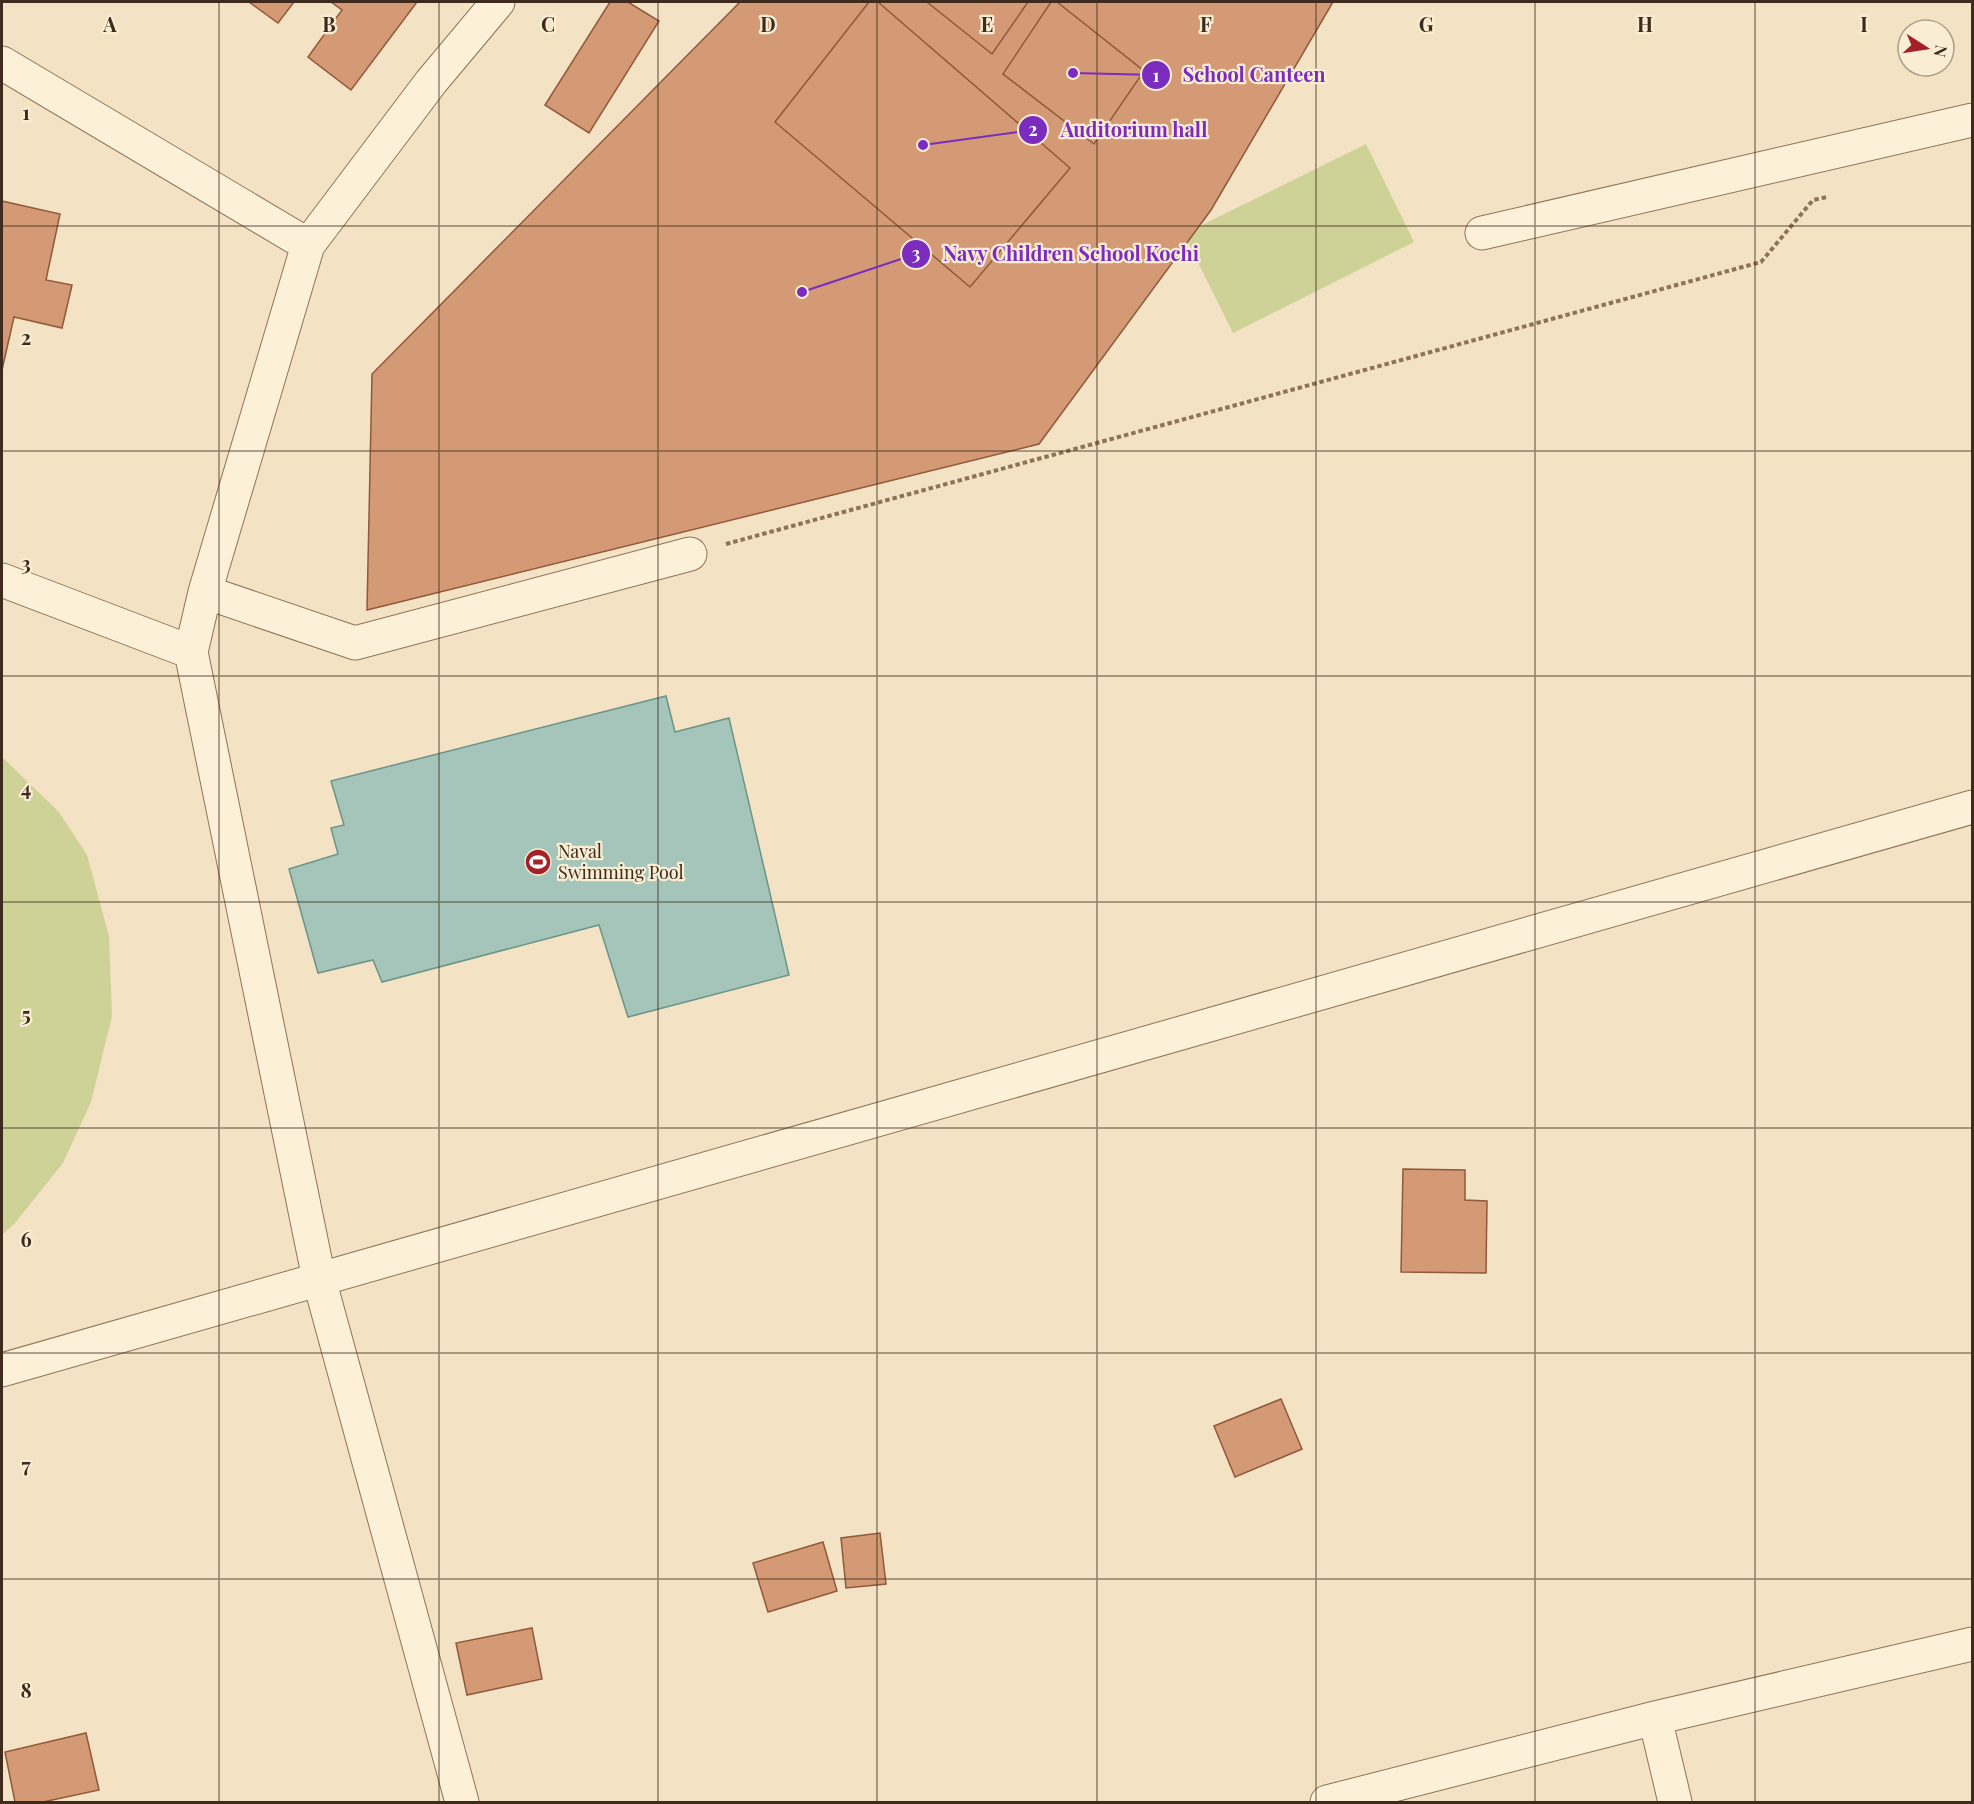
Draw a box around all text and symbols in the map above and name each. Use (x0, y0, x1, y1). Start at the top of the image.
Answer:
text: A (102, 10, 117, 37)
text: B (322, 10, 336, 37)
text: C (541, 10, 555, 37)
text: D (760, 10, 776, 37)
text: E (981, 10, 993, 37)
text: F (1200, 10, 1212, 37)
text: G (1419, 10, 1434, 37)
text: H (1637, 10, 1653, 37)
text: I (1860, 10, 1868, 37)
north arrow (1896, 18, 1956, 78)
text: N (1930, 43, 1953, 59)
callout: School Canteen (1141, 56, 1338, 94)
text: School Canteen (1182, 60, 1326, 87)
text: 1 (1153, 63, 1160, 87)
text: 1 (22, 98, 30, 125)
callout: Auditorium hall (1018, 111, 1219, 149)
text: Auditorium hall (1060, 115, 1207, 142)
text: 2 (1028, 117, 1038, 141)
callout: Navy Children School Kochi (901, 235, 1212, 273)
text: Navy Children School Kochi (943, 239, 1199, 266)
text: 3 (912, 241, 921, 265)
text: 2 (21, 323, 31, 350)
text: 3 (21, 549, 31, 576)
text: 4 (21, 774, 31, 801)
place label: Naval Swimming Pool (558, 839, 684, 884)
sports icon: Naval Swimming Pool (523, 847, 553, 877)
text: 5 (21, 1000, 31, 1027)
text: 6 (20, 1225, 32, 1252)
text: 7 (21, 1451, 31, 1478)
text: 8 (20, 1676, 32, 1703)

